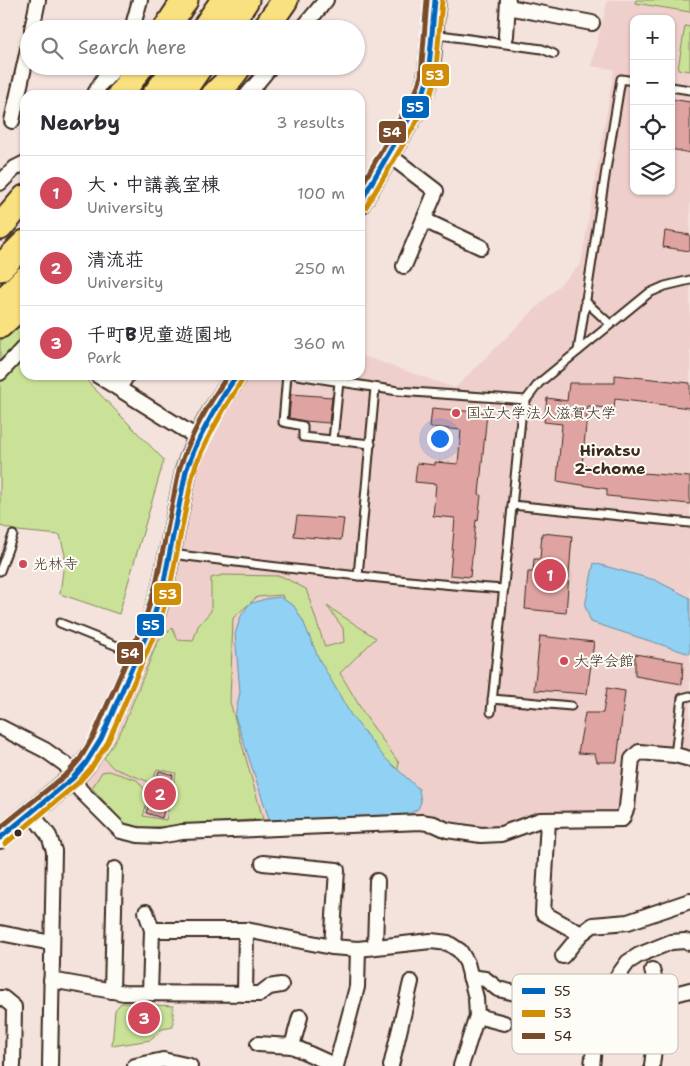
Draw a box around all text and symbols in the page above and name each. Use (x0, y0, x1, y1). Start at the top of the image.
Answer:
map controls (630, 15, 675, 195)
button: + (630, 15, 675, 60)
search box (20, 20, 365, 75)
icon: search (38, 34, 66, 62)
text: Search here (78, 35, 187, 60)
button: − (630, 60, 675, 105)
line badge: 53 (421, 63, 450, 87)
text: 53 (426, 66, 444, 84)
line badge: 55 (401, 95, 430, 119)
text: 55 (406, 98, 424, 116)
button: locate (630, 105, 675, 150)
text: Nearby (40, 109, 120, 137)
text: 3 results (276, 112, 345, 133)
line badge: 54 (378, 120, 407, 144)
text: 54 (383, 123, 401, 141)
button: layers (630, 150, 675, 195)
text: 大・中講義室棟 (87, 172, 220, 197)
text: 1 (52, 183, 60, 204)
text: 100 m (297, 183, 345, 204)
text: University (87, 197, 163, 218)
text: 清流荘 (87, 247, 144, 272)
text: 2 (50, 258, 62, 279)
text: 250 m (294, 258, 345, 279)
text: University (87, 272, 163, 293)
text: 千町B児童遊園地 (87, 322, 232, 347)
text: 3 (50, 333, 62, 354)
text: 360 m (293, 333, 345, 354)
text: Park (87, 347, 121, 368)
place label: 国立大学法人滋賀大学 (466, 403, 616, 423)
marker: 国立大学法人滋賀大学 (450, 407, 462, 419)
your location (427, 426, 453, 452)
district label: Hiratsu 2-chome (574, 440, 646, 479)
place label: 光林寺 (33, 554, 78, 574)
pin: 1 (534, 556, 566, 594)
marker: 光林寺 (17, 558, 29, 570)
line badge: 53 (153, 582, 182, 606)
text: 53 (159, 585, 177, 603)
line badge: 55 (136, 613, 165, 637)
text: 55 (142, 616, 160, 634)
line badge: 54 (116, 641, 144, 665)
text: 54 (121, 644, 139, 662)
place label: 大学会館 (574, 651, 634, 671)
marker: 大学会館 (558, 655, 570, 667)
pin: 2 (144, 775, 176, 813)
unlabelled marker (13, 828, 23, 838)
legend (512, 974, 678, 1054)
text: 55 (554, 982, 571, 1000)
pin: 3 (128, 999, 160, 1037)
text: 53 (554, 1004, 572, 1022)
text: 54 (554, 1027, 572, 1045)

